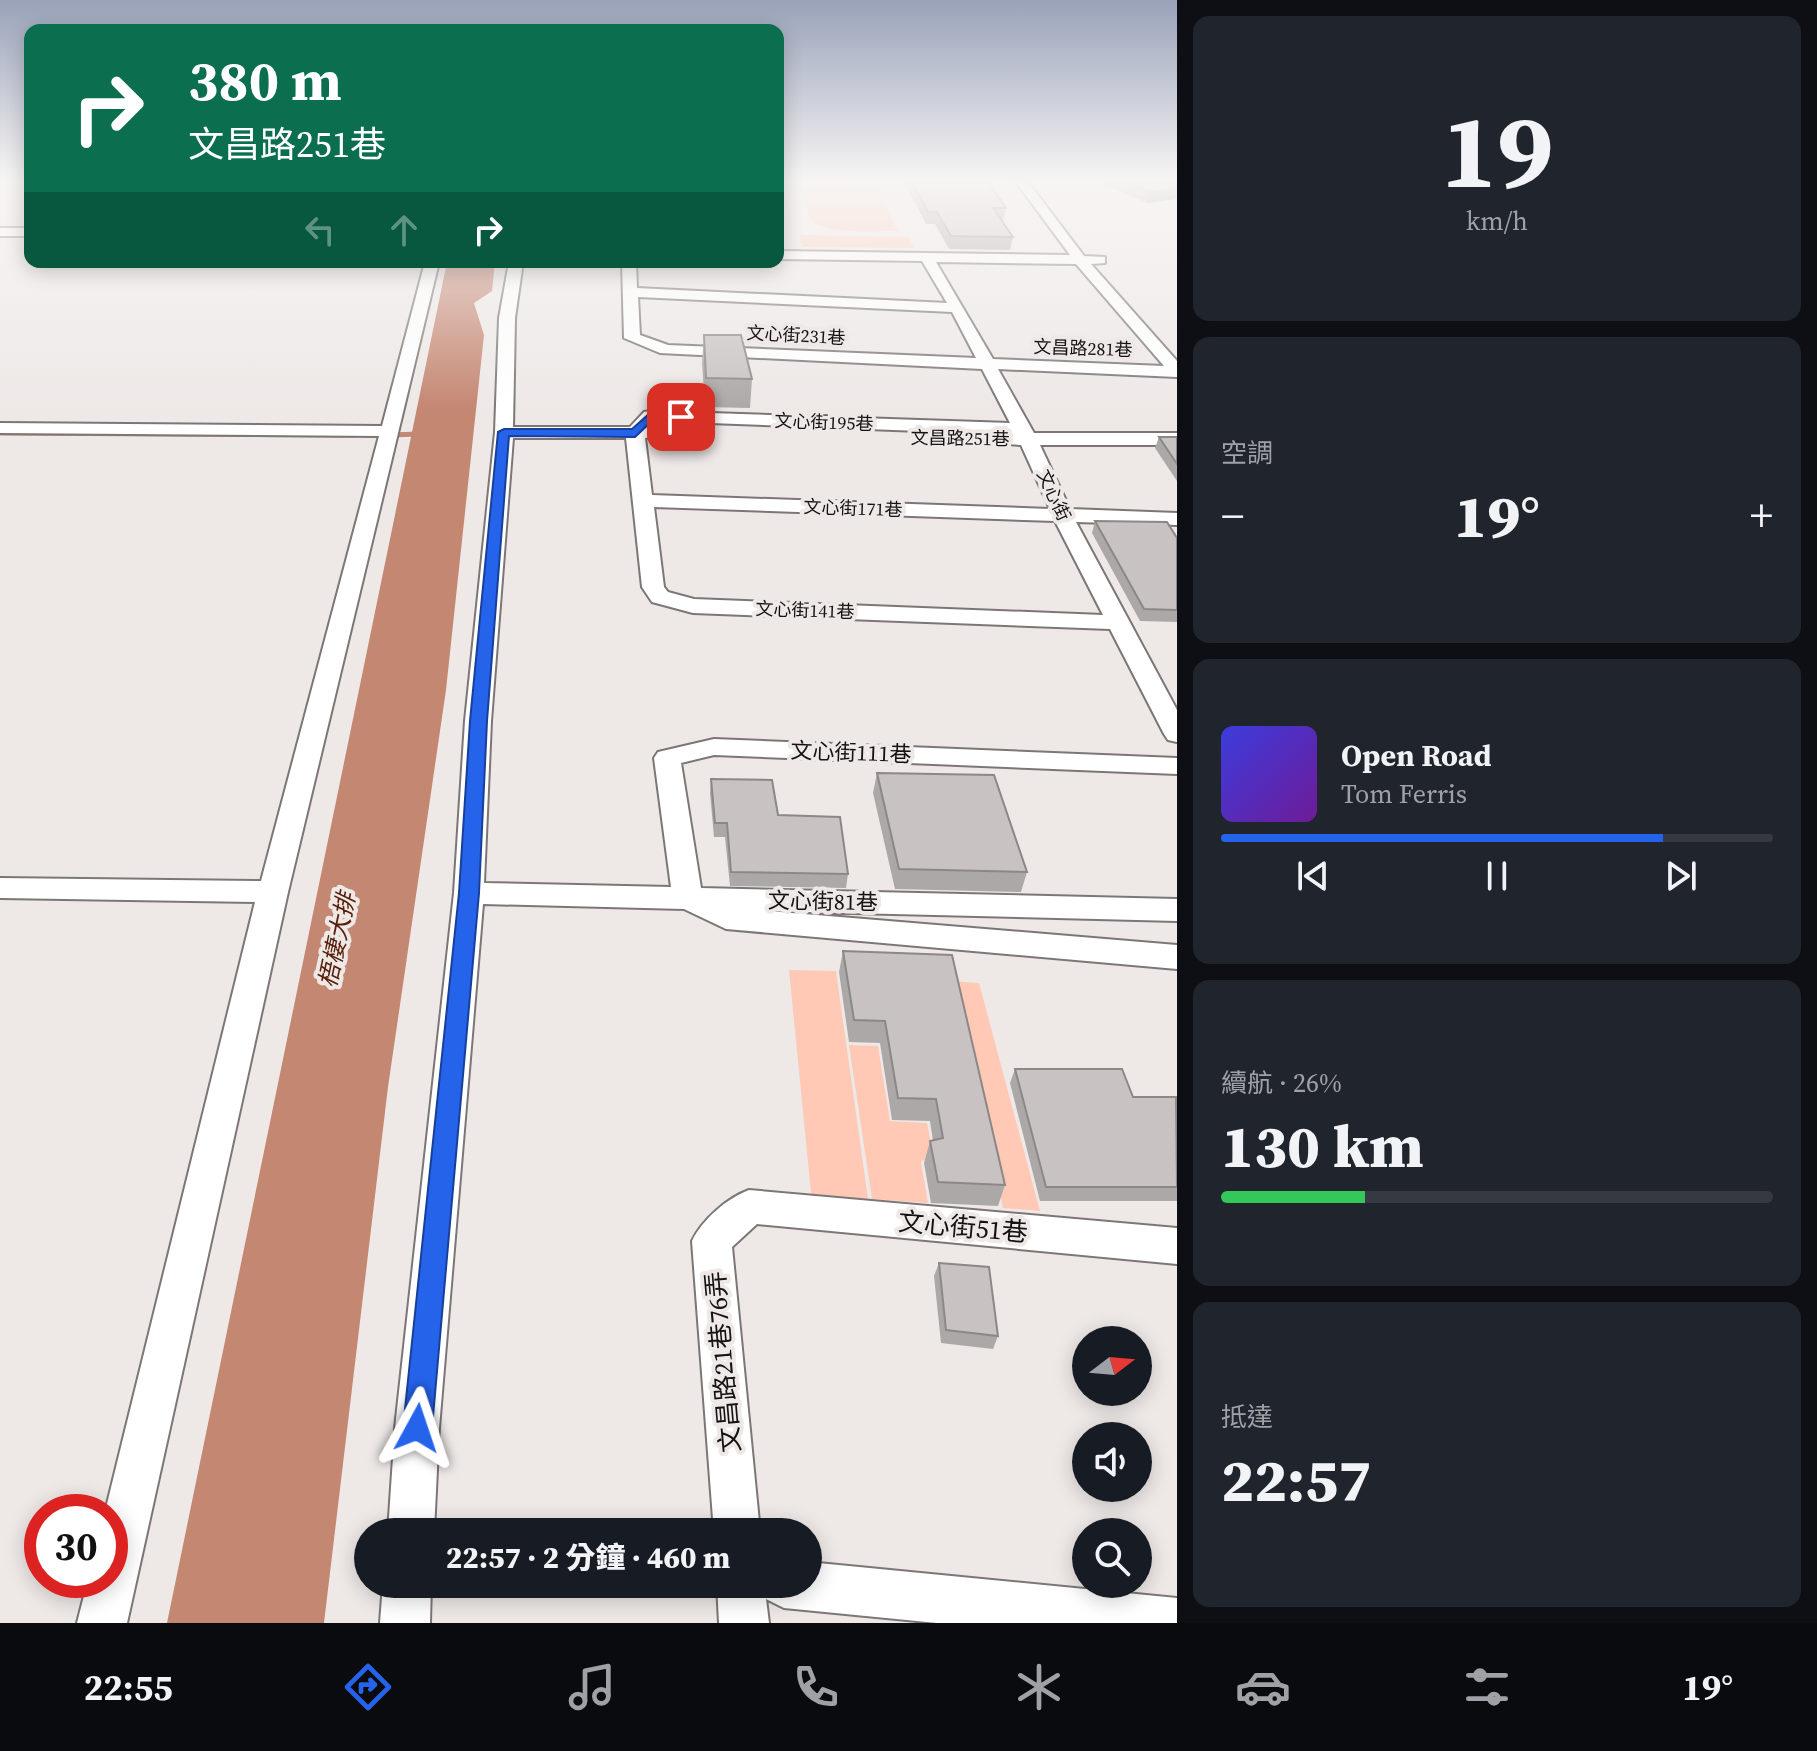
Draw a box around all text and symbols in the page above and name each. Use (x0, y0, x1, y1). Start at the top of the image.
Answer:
text: 380 m (188, 42, 342, 119)
icon: right (56, 56, 160, 160)
text: 19 (1441, 79, 1553, 222)
text: 文昌路251巷 (188, 120, 386, 169)
text: km/h (1466, 203, 1528, 239)
icon: left (298, 208, 342, 252)
icon: ahead (382, 208, 426, 252)
icon: right (466, 208, 510, 252)
street label: 文心街231巷 (746, 320, 846, 350)
street label: 文昌路281巷 (1033, 334, 1133, 362)
pin (647, 383, 715, 451)
icon: arrive (659, 395, 703, 439)
street label: 文心街195巷 (774, 408, 874, 436)
street label: 文昌路251巷 (910, 425, 1010, 451)
text: 空調 (1221, 435, 1273, 471)
street label: 文心街 (1031, 465, 1077, 525)
text: 19° (1454, 475, 1540, 557)
text: − (1221, 485, 1244, 546)
text: + (1750, 485, 1773, 546)
street label: 文心街171巷 (803, 494, 903, 522)
street label: 文心街141巷 (755, 596, 855, 624)
street label: 文心街111巷 (790, 735, 912, 769)
text: Open Road (1341, 735, 1492, 776)
text: Tom Ferris (1341, 776, 1467, 812)
icon: previous (1291, 854, 1335, 898)
icon: pause (1475, 854, 1519, 898)
icon: next (1659, 854, 1703, 898)
street label: 文心街81巷 (768, 885, 878, 917)
water label: 梧棲大排 (311, 887, 364, 990)
text: 續航 · 26% (1221, 1065, 1342, 1101)
text: 130 km (1221, 1105, 1424, 1187)
street label: 文心街51巷 (897, 1203, 1029, 1251)
street label: 文昌路21巷76弄 (697, 1270, 749, 1454)
north arrow (1072, 1326, 1152, 1406)
map controls (1072, 1326, 1152, 1598)
position arrow (375, 1386, 459, 1470)
text: 抵達 (1221, 1399, 1273, 1435)
button: sound (1072, 1422, 1152, 1502)
text: 22:57 (1221, 1439, 1371, 1521)
speed limit sign: 30 (24, 1494, 128, 1598)
button: search (1072, 1518, 1152, 1598)
text: 22:57 · 2 分鐘 · 460 m (446, 1537, 730, 1578)
icon: directions (340, 1659, 396, 1715)
icon: music (564, 1659, 620, 1715)
icon: phone (788, 1659, 844, 1715)
icon: climate (1011, 1659, 1067, 1715)
icon: car (1235, 1659, 1291, 1715)
icon: filters (1459, 1659, 1515, 1715)
text: 22:55 (84, 1663, 173, 1712)
text: 19° (1682, 1663, 1733, 1712)

